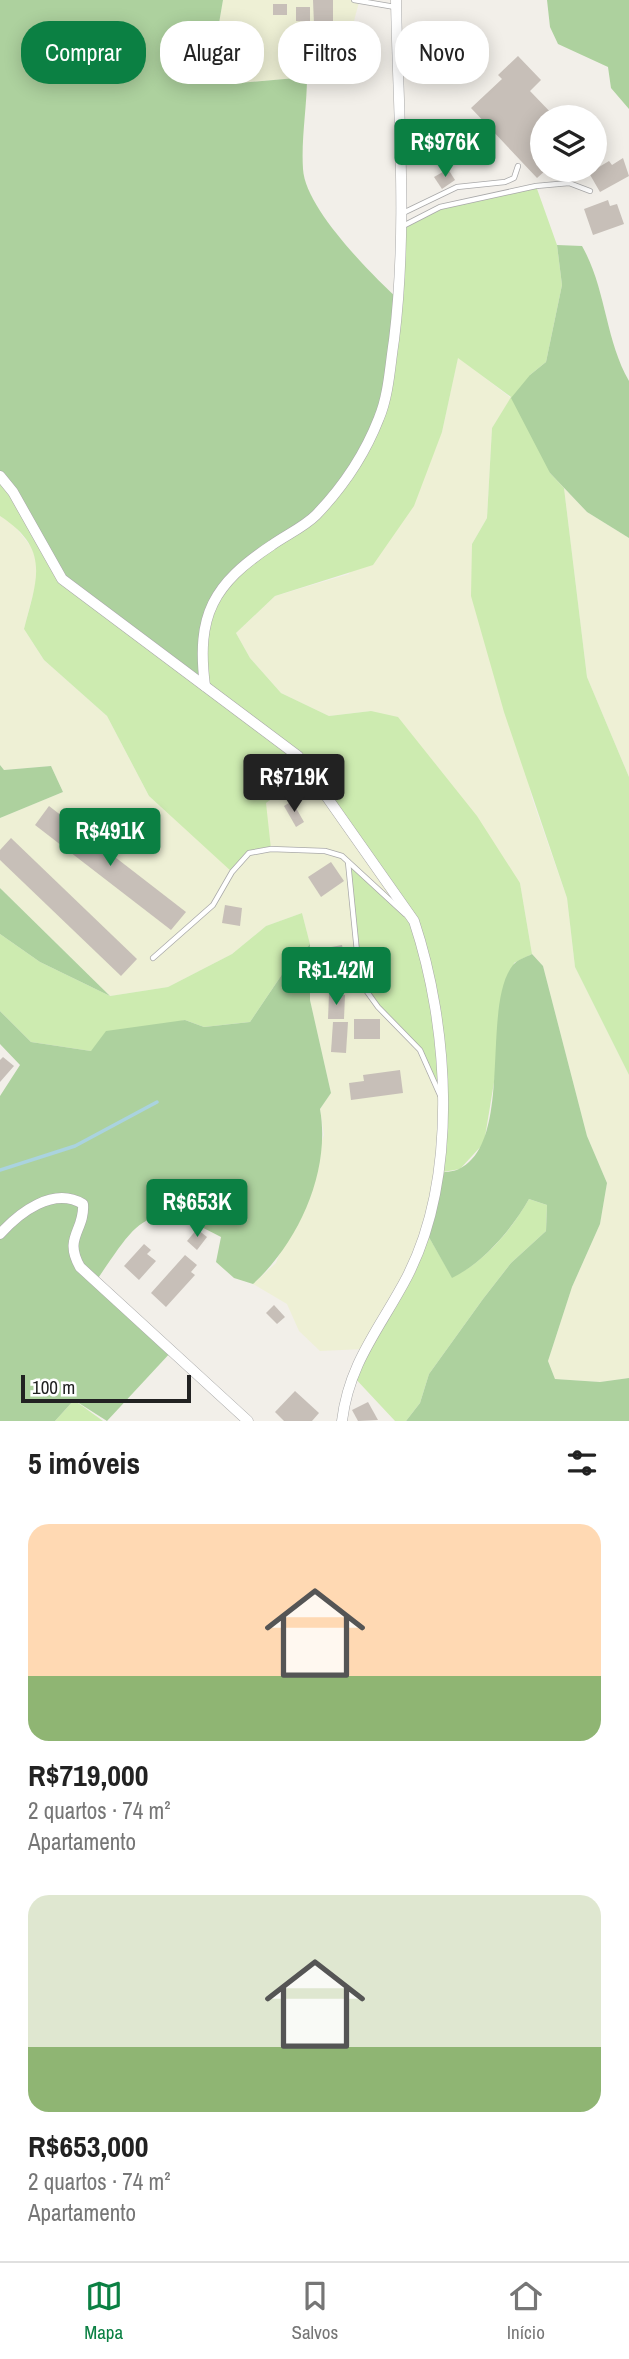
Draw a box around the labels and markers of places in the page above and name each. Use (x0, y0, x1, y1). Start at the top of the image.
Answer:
pin: R$976K (388, 120, 502, 179)
pin: R$719K (237, 754, 351, 814)
pin: R$491K (53, 808, 167, 868)
pin: R$1.42M (271, 948, 401, 1007)
pin: R$653K (140, 1180, 254, 1239)

